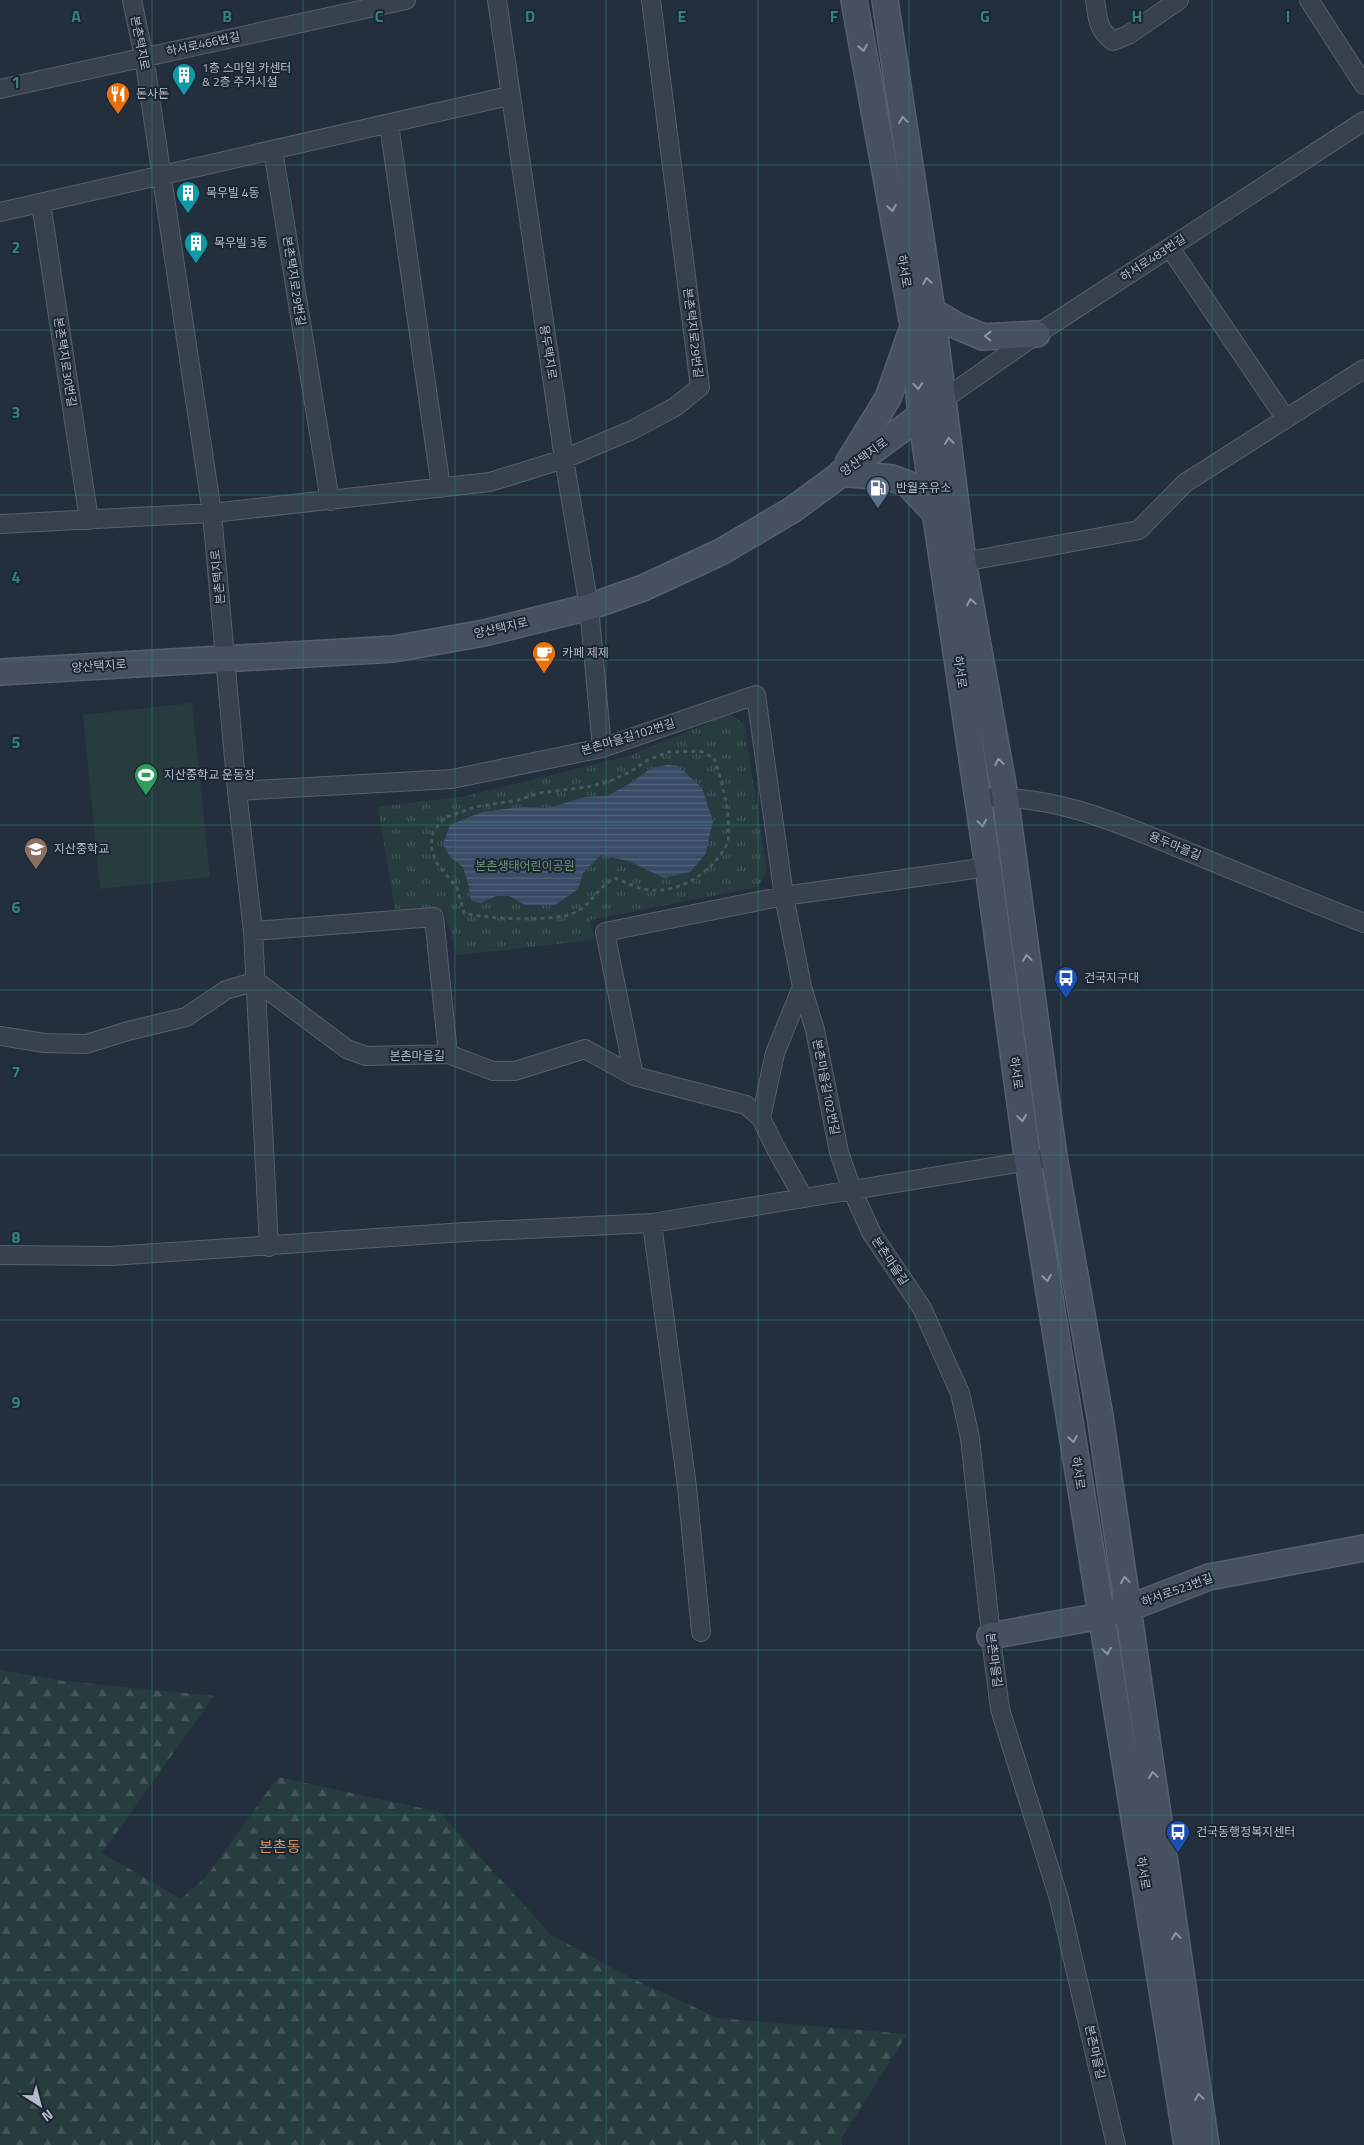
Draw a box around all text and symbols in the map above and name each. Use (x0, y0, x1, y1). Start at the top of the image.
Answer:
text: A (71, 4, 81, 28)
text: B (222, 4, 232, 28)
text: C (375, 4, 384, 28)
text: D (525, 4, 535, 28)
text: E (678, 4, 687, 28)
text: F (830, 4, 839, 28)
text: G (980, 4, 990, 28)
text: H (1132, 4, 1142, 28)
text: I (1286, 4, 1290, 28)
street label: 본촌택지로 (126, 14, 155, 72)
street label: 하서로466번길 (164, 26, 242, 61)
one-way arrow (857, 44, 867, 52)
place label: 1층 스마일 카센터 & 2층 주거시설 (202, 58, 291, 91)
building icon: 1층 스마일 카센터 & 2층 주거시설 (171, 62, 197, 96)
text: 1 (12, 70, 20, 94)
restaurant icon: 돈사돈 (105, 81, 131, 115)
place label: 돈사돈 (136, 84, 169, 103)
one-way arrow (898, 116, 908, 125)
building icon: 목우빌 4동 (175, 180, 201, 214)
place label: 목우빌 4동 (206, 183, 260, 202)
one-way arrow (886, 203, 896, 212)
street label: 하서로483번길 (1116, 229, 1190, 286)
building icon: 목우빌 3동 (183, 230, 209, 264)
place label: 목우빌 3동 (214, 233, 268, 252)
text: 2 (12, 235, 20, 259)
street label: 본촌택지로29번길 (278, 235, 311, 327)
street label: 하서로 (892, 253, 917, 289)
one-way arrow (923, 277, 933, 285)
street label: 본촌택지로29번길 (679, 287, 708, 379)
street label: 본촌택지로30번길 (49, 316, 82, 408)
street label: 용두택지로 (535, 323, 562, 381)
one-way arrow (984, 331, 992, 341)
one-way arrow (913, 382, 924, 390)
text: 3 (12, 400, 20, 424)
street label: 양산택지로 (836, 433, 892, 481)
one-way arrow (944, 437, 955, 445)
fuel station icon: 반월주유소 (865, 475, 891, 509)
place label: 반월주유소 (896, 478, 951, 497)
street label: 본촌택지로 (205, 549, 230, 605)
text: 4 (12, 565, 21, 589)
one-way arrow (966, 598, 976, 607)
street label: 양산택지로 (472, 612, 530, 643)
cafe icon: 카페 제제 (531, 640, 557, 674)
place label: 카페 제제 (562, 643, 609, 662)
street label: 양산택지로 (71, 654, 127, 677)
street label: 하서로 (949, 654, 972, 690)
street label: 본촌마을길102번길 (578, 713, 677, 760)
text: 5 (12, 730, 21, 754)
one-way arrow (995, 758, 1005, 767)
sports icon: 지산중학교 운동장 (133, 762, 159, 796)
place label: 지산중학교 운동장 (164, 765, 255, 784)
one-way arrow (976, 820, 987, 828)
street label: 용두마을길 (1146, 826, 1204, 865)
school or university icon: 지산중학교 (23, 836, 49, 870)
place label: 지산중학교 (54, 839, 109, 858)
park label: 본촌생태어린이공원 (475, 856, 575, 875)
text: 6 (12, 895, 21, 919)
one-way arrow (1022, 953, 1033, 961)
bus stop icon: 건국지구대 (1053, 965, 1079, 999)
place label: 건국지구대 (1084, 968, 1139, 987)
street label: 본촌마을길102번길 (808, 1037, 845, 1137)
street label: 본촌마을길 (389, 1046, 445, 1065)
street label: 하서로 (1005, 1055, 1028, 1091)
text: 7 (12, 1060, 20, 1084)
one-way arrow (1016, 1114, 1027, 1122)
text: 8 (12, 1225, 21, 1249)
street label: 본촌마을길 (867, 1233, 914, 1289)
one-way arrow (1041, 1274, 1051, 1283)
text: 9 (12, 1390, 21, 1414)
one-way arrow (1067, 1435, 1077, 1443)
street label: 하서로 (1067, 1455, 1090, 1491)
street label: 하서로523번길 (1138, 1568, 1215, 1611)
one-way arrow (1120, 1575, 1131, 1583)
street label: 본촌마을길 (981, 1631, 1008, 1689)
one-way arrow (1101, 1648, 1112, 1656)
one-way arrow (1148, 1771, 1159, 1779)
bus stop icon: 건국동행정복지센터 (1165, 1819, 1191, 1853)
place label: 건국동행정복지센터 (1196, 1822, 1295, 1841)
district label: 본촌동 (259, 1835, 301, 1858)
street label: 하서로 (1132, 1855, 1155, 1891)
one-way arrow (1171, 1932, 1182, 1940)
street label: 본촌마을길 (1080, 2023, 1111, 2081)
north arrow (15, 2080, 65, 2130)
one-way arrow (1195, 2092, 1205, 2101)
text: N (38, 2105, 58, 2127)

